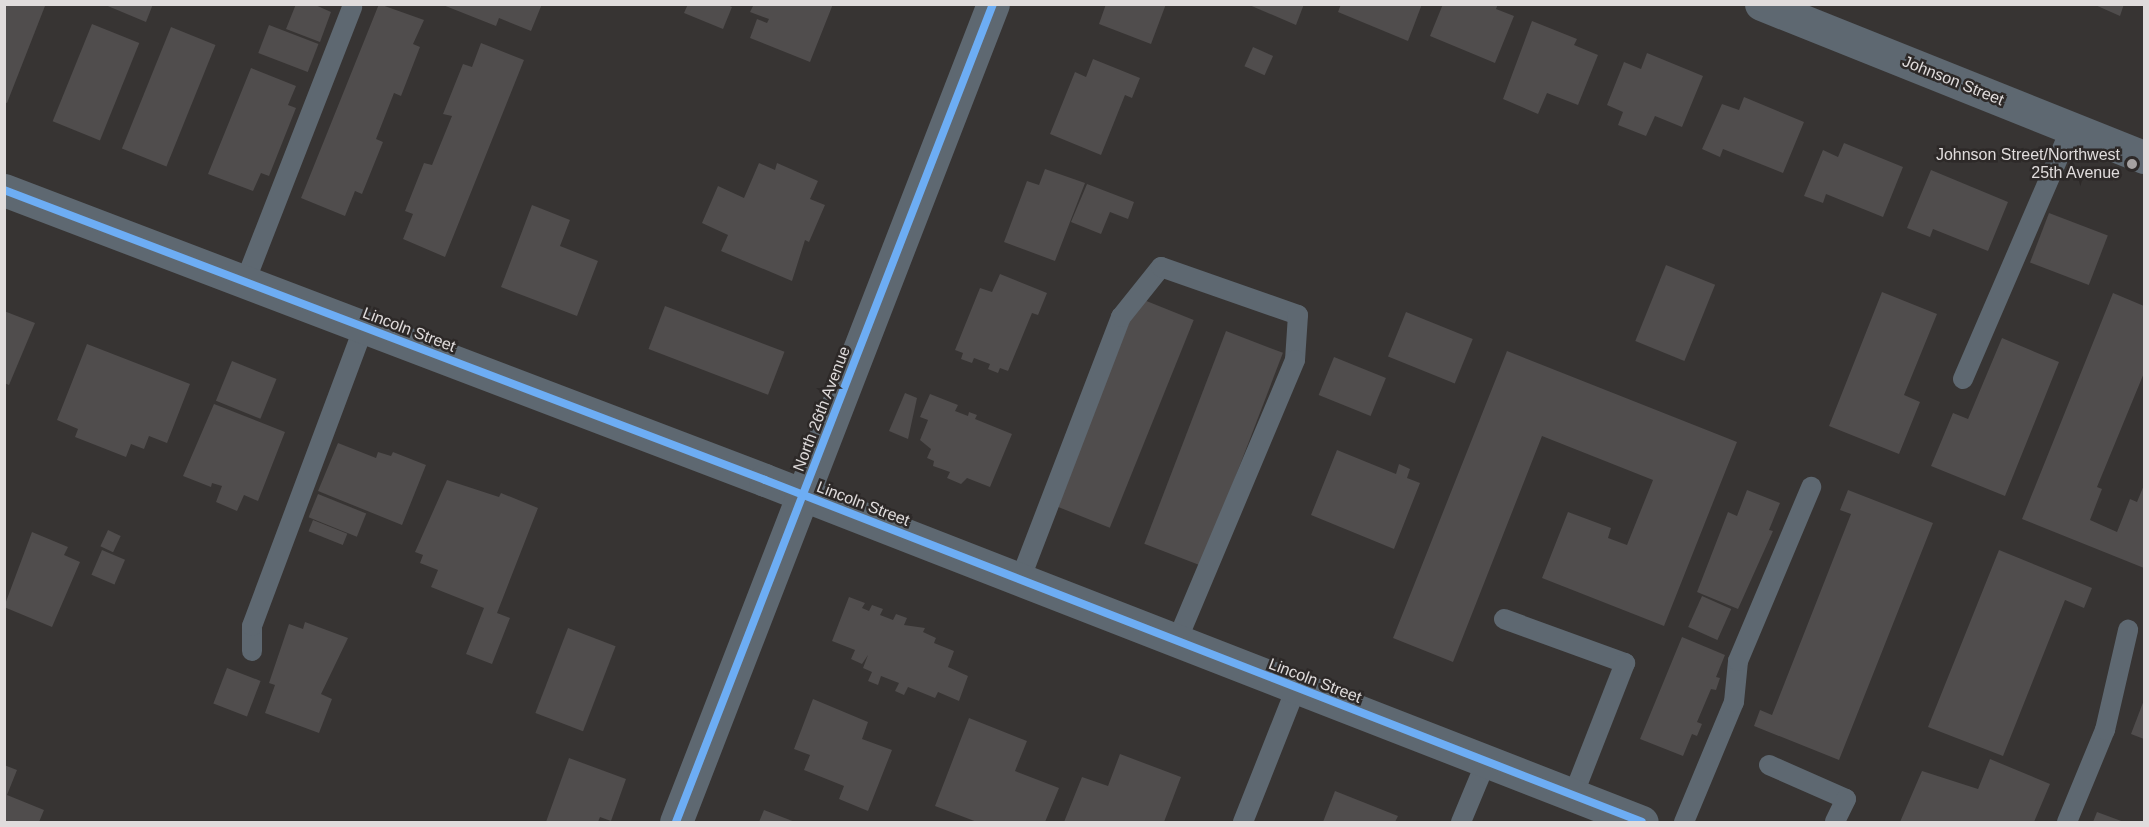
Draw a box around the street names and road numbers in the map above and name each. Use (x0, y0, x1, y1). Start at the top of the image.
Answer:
street label: Johnson Street (1900, 52, 2006, 110)
street label: Lincoln Street (360, 304, 458, 356)
street label: North 26th Avenue (789, 343, 855, 475)
street label: Lincoln Street (814, 478, 912, 530)
street label: Lincoln Street (1266, 655, 1364, 707)

